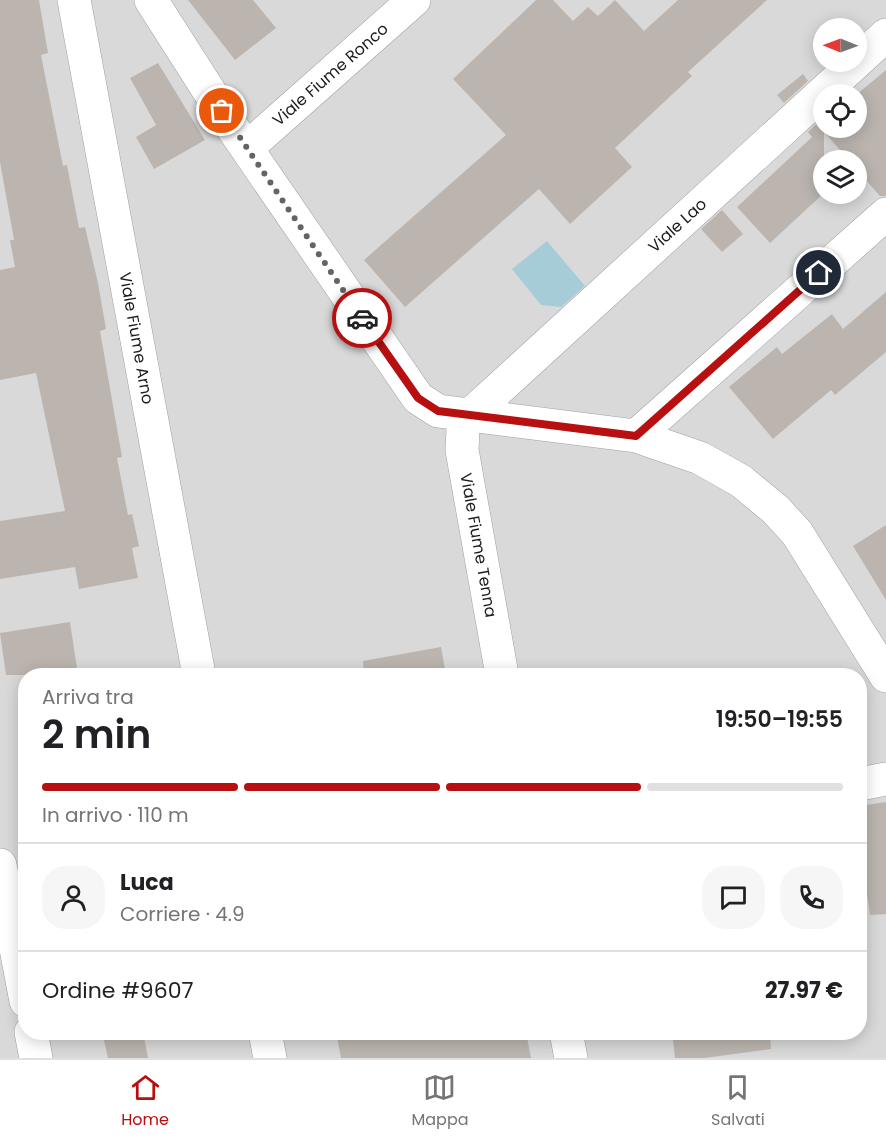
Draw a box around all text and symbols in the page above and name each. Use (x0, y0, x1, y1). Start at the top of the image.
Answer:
street label: Viale Fiume Ronco (267, 18, 393, 131)
north arrow (813, 18, 867, 72)
map controls (813, 18, 867, 204)
button: locate (813, 84, 867, 138)
pin (196, 85, 247, 136)
icon: bag (205, 94, 238, 127)
button: layers (813, 150, 867, 204)
street label: Viale Lao (643, 193, 712, 258)
pin (793, 247, 844, 298)
icon: home (802, 256, 835, 289)
street label: Viale Fiume Arno (114, 270, 159, 406)
courier (332, 288, 392, 348)
icon: car (346, 302, 379, 335)
street label: Viale Fiume Tenna (454, 471, 503, 619)
text: Arriva tra (42, 683, 134, 711)
text: 19:50–19:55 (716, 704, 843, 735)
text: 2 min (42, 707, 151, 762)
text: In arrivo · 110 m (42, 801, 189, 829)
button: person (42, 866, 105, 929)
button: chat (702, 866, 765, 929)
button: phone (780, 866, 843, 929)
text: Luca (120, 867, 174, 898)
text: Corriere · 4.9 (120, 900, 245, 928)
text: Ordine #9607 (42, 975, 194, 1006)
text: 27.97 € (765, 975, 843, 1006)
tab: Home (121, 1071, 169, 1132)
tab: Mappa (411, 1071, 469, 1132)
tab: Salvati (711, 1071, 765, 1132)

